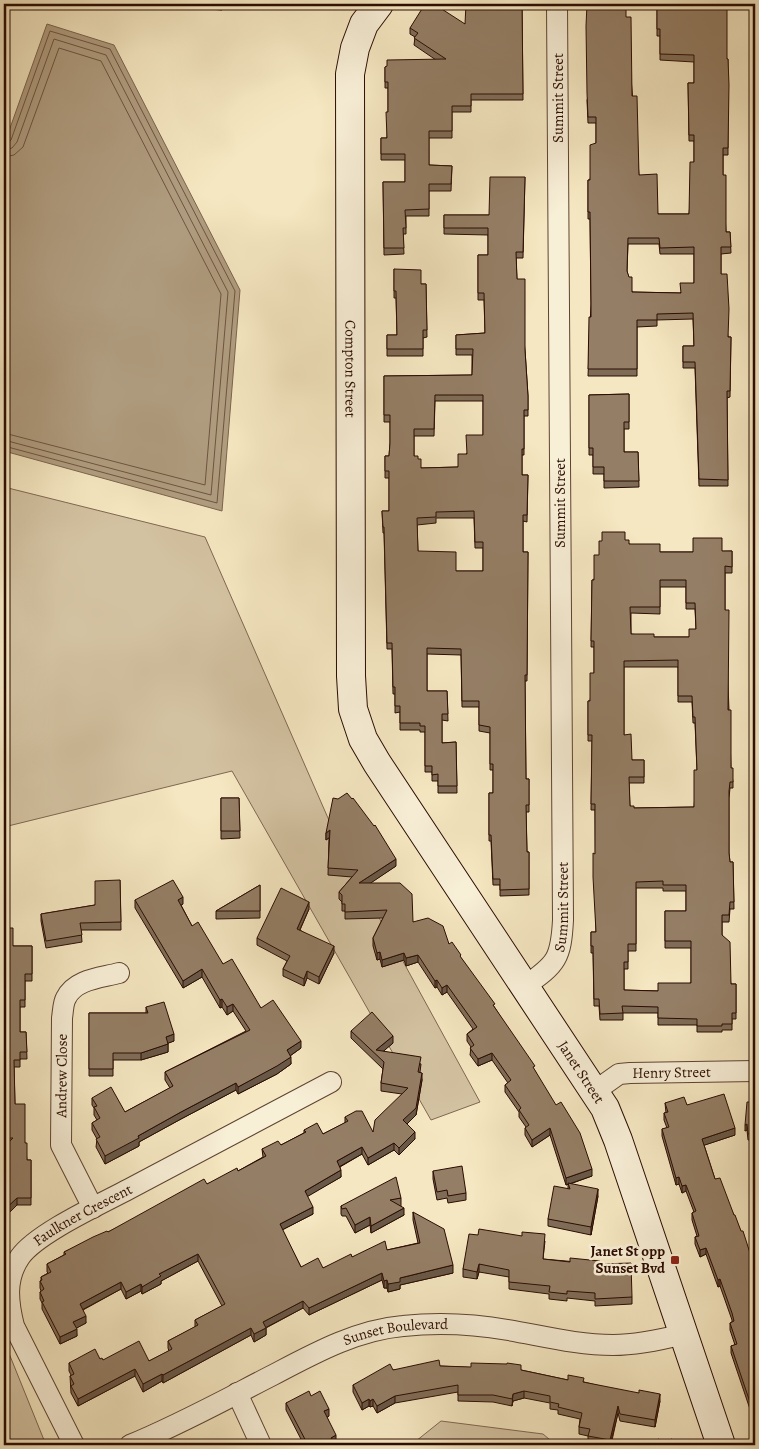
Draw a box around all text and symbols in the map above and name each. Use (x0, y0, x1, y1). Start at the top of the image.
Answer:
street label: Summit Street (548, 53, 568, 143)
street label: Compton Street (340, 320, 361, 418)
street label: Summit Street (550, 458, 570, 548)
street label: Summit Street (549, 862, 573, 954)
street label: Andrew Close (51, 1033, 72, 1119)
street label: Janet Street (553, 1037, 609, 1107)
street label: Henry Street (632, 1062, 711, 1083)
street label: Faulkner Crescent (29, 1179, 136, 1250)
place label: Janet St opp Sunset Bvd (591, 1241, 666, 1278)
marker: Janet St opp Sunset Bvd (669, 1254, 681, 1266)
street label: Sunset Boulevard (340, 1314, 449, 1350)

